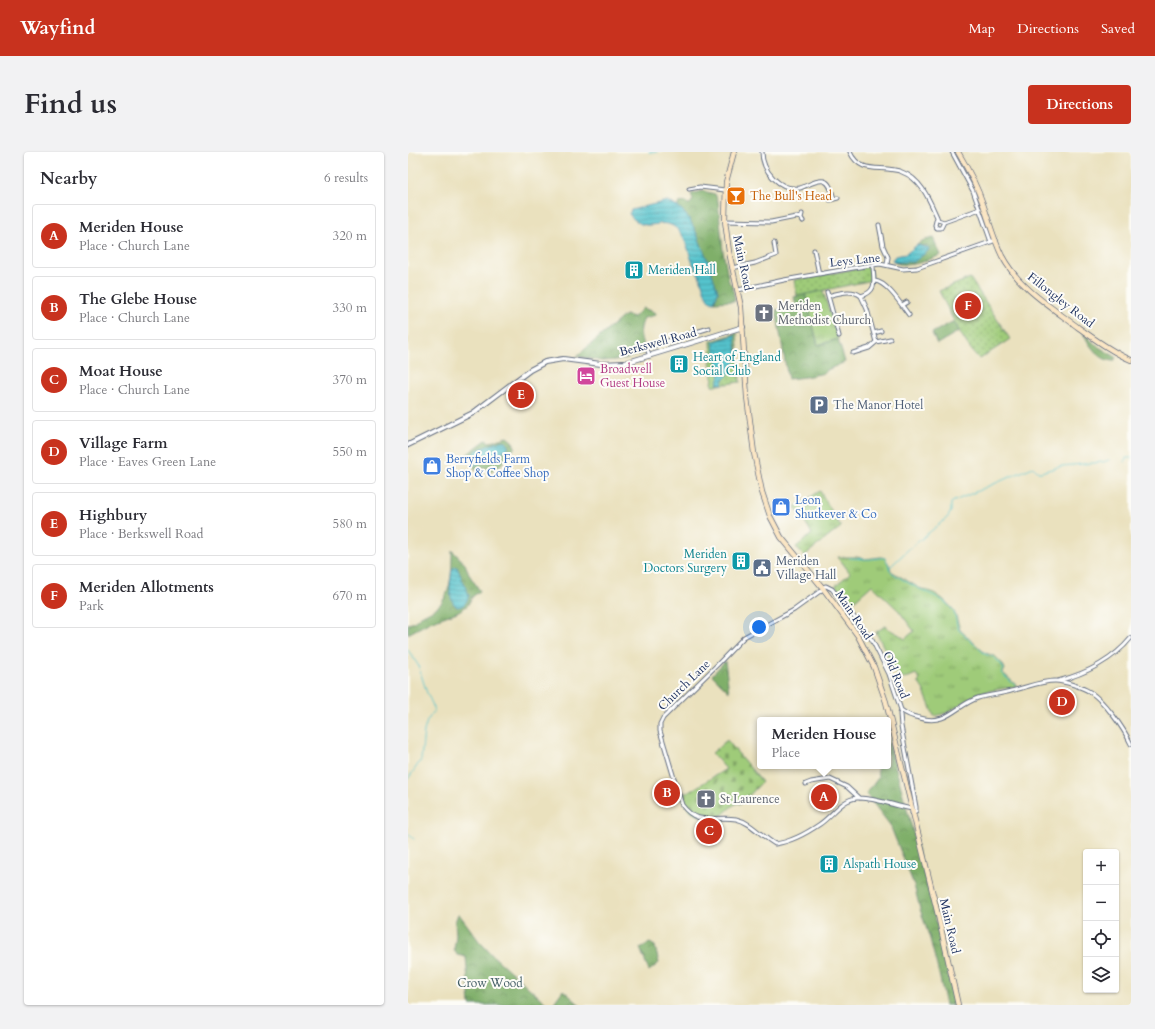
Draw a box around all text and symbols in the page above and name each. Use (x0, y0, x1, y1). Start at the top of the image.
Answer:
text: Wayfind (20, 15, 95, 41)
text: Map (969, 19, 995, 38)
text: Directions (1017, 19, 1079, 38)
text: Saved (1101, 19, 1135, 38)
text: Find us (24, 85, 117, 123)
button: Directions (1028, 85, 1131, 124)
text: Nearby (40, 167, 97, 190)
text: 6 results (324, 169, 368, 187)
bar icon: The Bull's Head (725, 185, 747, 207)
place label: The Bull's Head (750, 188, 833, 204)
text: Meriden House (79, 217, 184, 237)
text: A (49, 227, 59, 245)
text: 320 m (333, 227, 367, 245)
street label: Main Road (729, 234, 757, 293)
text: Place · Church Lane (79, 237, 190, 255)
street label: Leys Lane (829, 249, 881, 271)
building icon: Meriden Hall (623, 259, 645, 281)
place label: Meriden Hall (648, 262, 716, 278)
street label: Fillongley Road (1024, 269, 1098, 332)
text: The Glebe House (79, 289, 197, 309)
pin: F (955, 291, 981, 321)
place label: Meriden Methodist Church (778, 298, 872, 328)
text: B (49, 299, 59, 317)
text: 330 m (333, 299, 367, 317)
church icon: Meriden Methodist Church (753, 302, 775, 324)
text: Place · Church Lane (79, 309, 190, 327)
street label: Berkswell Road (618, 324, 699, 360)
place label: Heart of England Social Club (693, 349, 781, 379)
building icon: Heart of England Social Club (668, 353, 690, 375)
text: Moat House (79, 361, 163, 381)
place label: Broadwell Guest House (600, 361, 665, 391)
hotel icon: Broadwell Guest House (575, 365, 597, 387)
text: C (49, 371, 59, 389)
text: 370 m (333, 371, 367, 389)
pin: E (508, 380, 534, 410)
text: Place · Church Lane (79, 381, 190, 399)
parking icon: The Manor Hotel (808, 394, 830, 416)
place label: The Manor Hotel (833, 397, 923, 413)
text: Village Farm (79, 433, 168, 453)
text: D (48, 443, 60, 461)
text: 550 m (333, 443, 367, 461)
place label: Berryfields Farm Shop & Coffee Shop (446, 451, 549, 481)
text: Place · Eaves Green Lane (79, 453, 216, 471)
shop icon: Berryfields Farm Shop & Coffee Shop (421, 455, 443, 477)
place label: Leon Shutkever & Co (795, 492, 877, 522)
shop icon: Leon Shutkever & Co (770, 496, 792, 518)
text: Highbury (79, 505, 147, 525)
text: E (50, 515, 58, 533)
text: 580 m (333, 515, 367, 533)
text: Place · Berkswell Road (79, 525, 204, 543)
place label: Meriden Doctors Surgery (644, 546, 728, 576)
building icon: Meriden Doctors Surgery (730, 550, 752, 572)
place label: Meriden Village Hall (776, 553, 836, 583)
public building icon: Meriden Village Hall (751, 557, 773, 579)
text: Meriden Allotments (79, 577, 214, 597)
text: F (50, 587, 58, 605)
text: 670 m (333, 587, 367, 605)
street label: Main Road (832, 587, 877, 643)
text: Park (79, 597, 104, 615)
your location (749, 617, 769, 637)
street label: Old Road (879, 649, 913, 701)
street label: Church Lane (654, 656, 714, 714)
pin: D (1049, 687, 1075, 717)
popup (757, 717, 891, 769)
text: Meriden House (772, 724, 876, 744)
text: Place (772, 744, 800, 762)
pin: B (654, 778, 680, 808)
pin: A (811, 782, 837, 812)
church icon: St Laurence (695, 788, 717, 810)
place label: St Laurence (720, 791, 780, 807)
pin: C (696, 816, 722, 846)
map controls (1083, 849, 1119, 993)
button: + (1083, 849, 1119, 885)
building icon: Alspath House (818, 853, 840, 875)
place label: Alspath House (843, 856, 916, 872)
button: − (1083, 885, 1119, 921)
street label: Main Road (936, 897, 964, 956)
button: locate (1083, 921, 1119, 957)
button: layers (1083, 957, 1119, 993)
park label: Crow Wood (457, 975, 523, 991)

